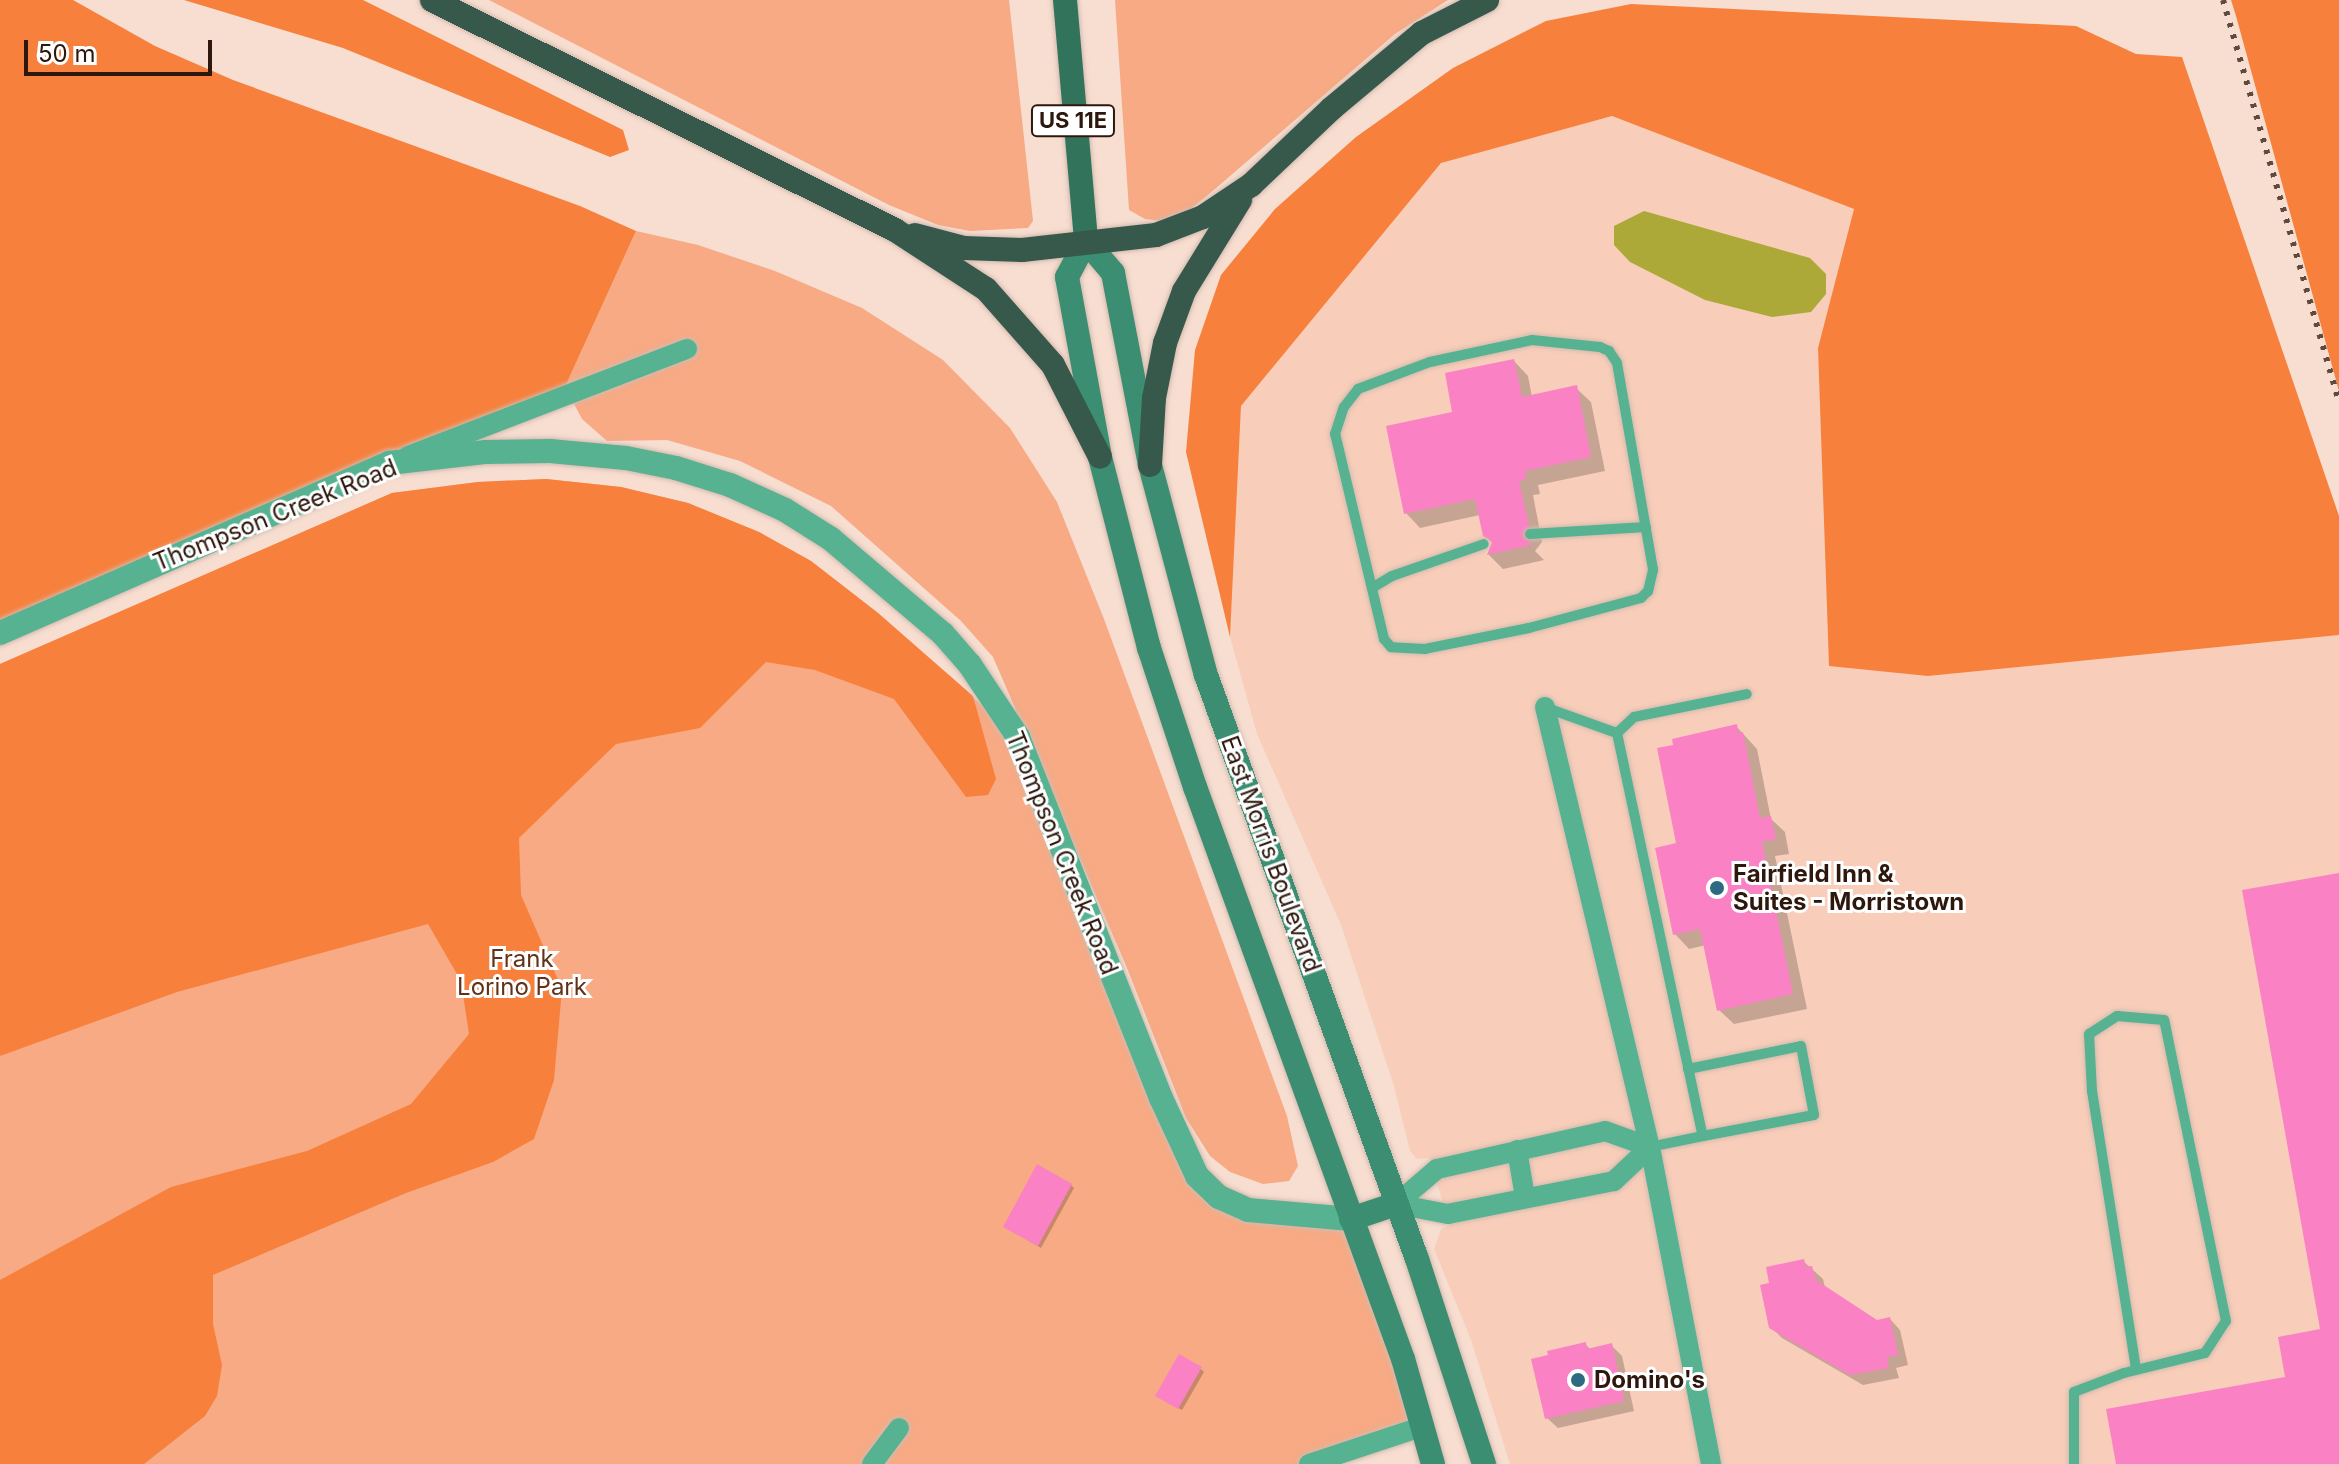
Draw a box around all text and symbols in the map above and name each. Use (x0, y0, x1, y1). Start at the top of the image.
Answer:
scale bar (28, 24, 216, 74)
text: 50 m (38, 39, 96, 68)
road number: US 11E (1029, 103, 1117, 139)
street label: Thompson Creek Road (149, 453, 401, 577)
street label: Thompson Creek Road (1000, 727, 1124, 979)
street label: East Morris Boulevard (1215, 732, 1327, 976)
place label: Fairfield Inn & Suites - Morristown (1733, 860, 1964, 916)
marker: Fairfield Inn & Suites - Morristown (1708, 879, 1726, 897)
park label: Frank Lorino Park (457, 945, 587, 1001)
place label: Domino's (1594, 1366, 1705, 1394)
marker: Domino's (1569, 1371, 1587, 1389)

